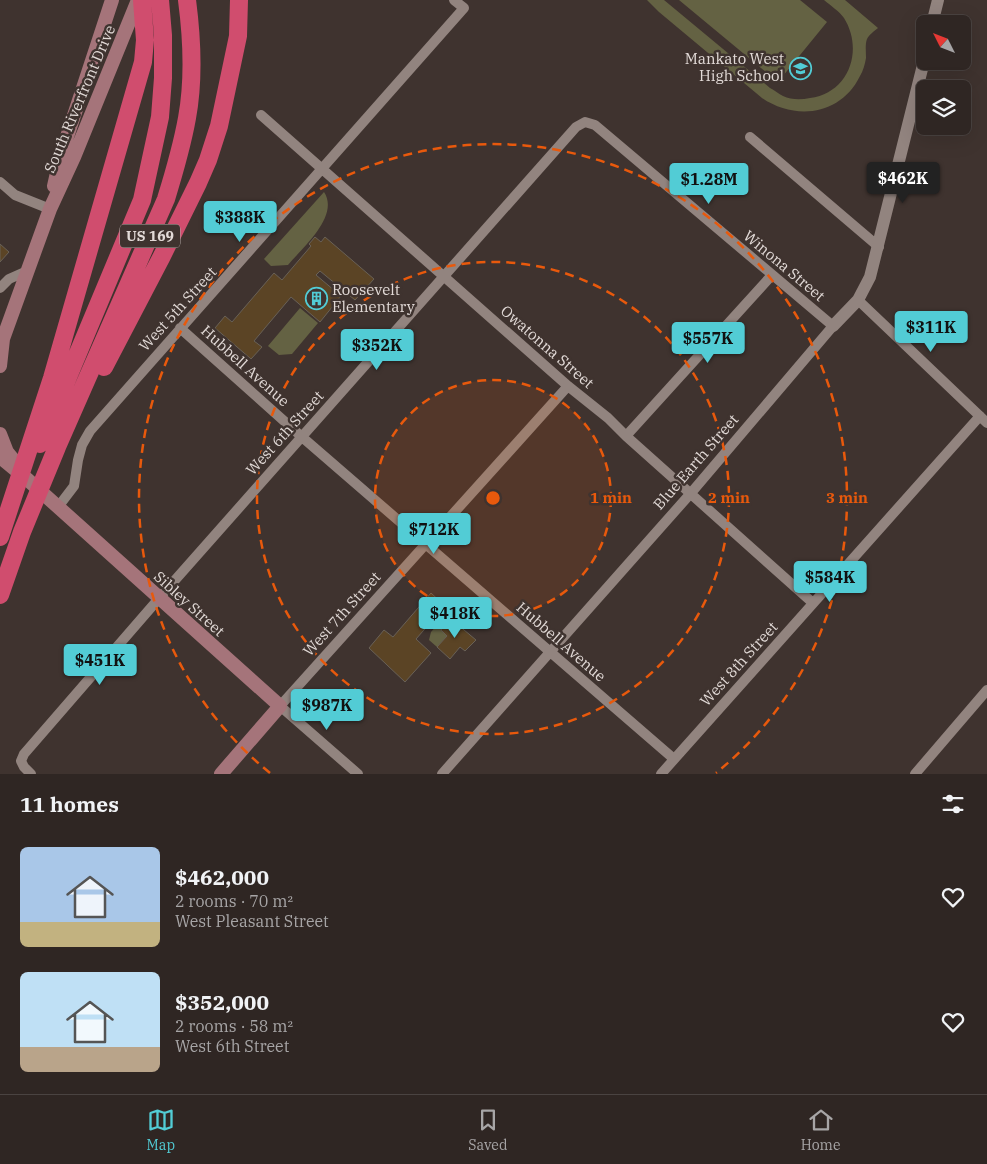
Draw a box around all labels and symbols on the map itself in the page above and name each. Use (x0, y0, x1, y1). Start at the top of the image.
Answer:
north arrow (916, 15, 971, 70)
street label: South Riverfront Drive (40, 22, 119, 176)
place label: Mankato West High School (685, 49, 784, 85)
school or university icon: Mankato West High School (788, 56, 812, 80)
pin: $1.28M (668, 162, 750, 205)
pin: $462K (868, 162, 938, 204)
pin: $388K (205, 200, 275, 243)
road number: US 169 (120, 225, 180, 248)
street label: Winona Street (740, 226, 829, 305)
street label: West 5th Street (135, 262, 221, 355)
place label: Roosevelt Elementary (332, 280, 415, 316)
building icon: Roosevelt Elementary (304, 287, 328, 311)
street label: Owatonna Street (497, 301, 598, 392)
pin: $311K (896, 310, 966, 353)
street label: Hubbell Avenue (197, 321, 293, 410)
pin: $557K (673, 322, 743, 364)
pin: $352K (342, 328, 412, 371)
street label: West 6th Street (242, 386, 328, 479)
street label: Blue Earth Street (649, 410, 742, 513)
text: 1 min (590, 488, 632, 507)
text: 2 min (708, 488, 750, 507)
text: 3 min (826, 488, 868, 507)
centre of rings (484, 489, 502, 507)
pin: $712K (399, 512, 469, 555)
pin: $584K (795, 560, 865, 603)
street label: Sibley Street (150, 567, 229, 640)
street label: West 7th Street (299, 567, 385, 660)
pin: $418K (420, 596, 490, 639)
street label: Hubbell Avenue (513, 598, 610, 686)
street label: West 8th Street (696, 617, 782, 710)
pin: $451K (65, 644, 135, 686)
pin: $987K (292, 688, 362, 731)

